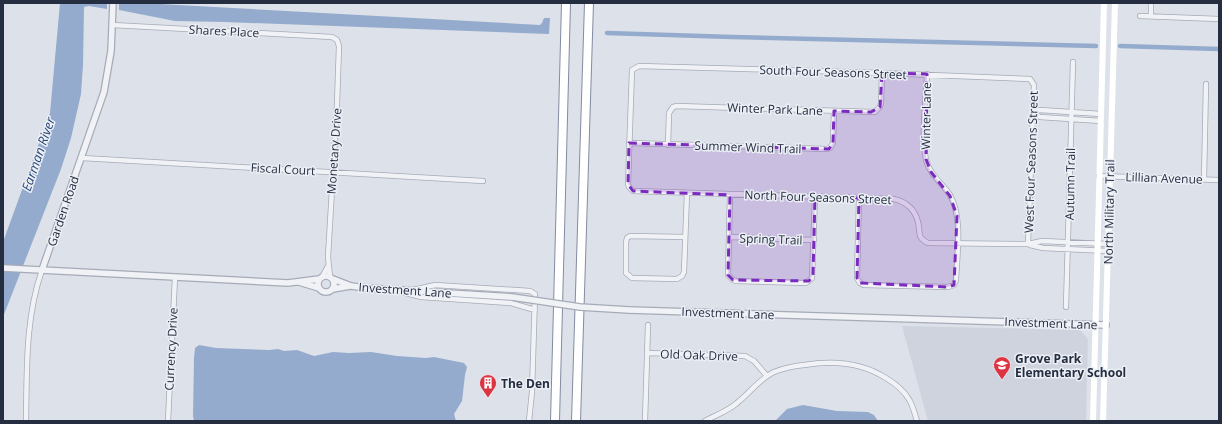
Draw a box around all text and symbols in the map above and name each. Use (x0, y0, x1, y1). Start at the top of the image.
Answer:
street label: Shares Place (188, 21, 260, 41)
street label: South Four Seasons Street (759, 61, 907, 83)
street label: Winter Lane (917, 82, 935, 150)
street label: West Four Seasons Street (1020, 91, 1042, 233)
street label: Winter Park Lane (727, 99, 823, 119)
street label: Monetary Drive (323, 107, 346, 195)
water label: Earman River (17, 114, 59, 193)
street label: Summer Wind Trail (694, 137, 802, 157)
street label: Autumn Trail (1061, 148, 1079, 220)
street label: Fiscal Court (250, 159, 316, 179)
street label: North Military Trail (1100, 159, 1118, 265)
street label: Lillian Avenue (1125, 168, 1203, 188)
street label: Garden Road (43, 173, 83, 249)
street label: North Four Seasons Street (744, 186, 892, 208)
street label: Spring Trail (739, 229, 803, 249)
street label: Investment Lane (358, 278, 452, 302)
street label: Investment Lane (681, 303, 775, 323)
street label: Currency Drive (160, 307, 182, 391)
street label: Investment Lane (1004, 313, 1098, 333)
street label: Old Oak Drive (660, 345, 738, 365)
place label: Grove Park Elementary School (1015, 350, 1126, 381)
school or university icon: Grove Park Elementary School (992, 355, 1012, 380)
building icon: The Den (478, 373, 498, 398)
place label: The Den (501, 375, 550, 392)

